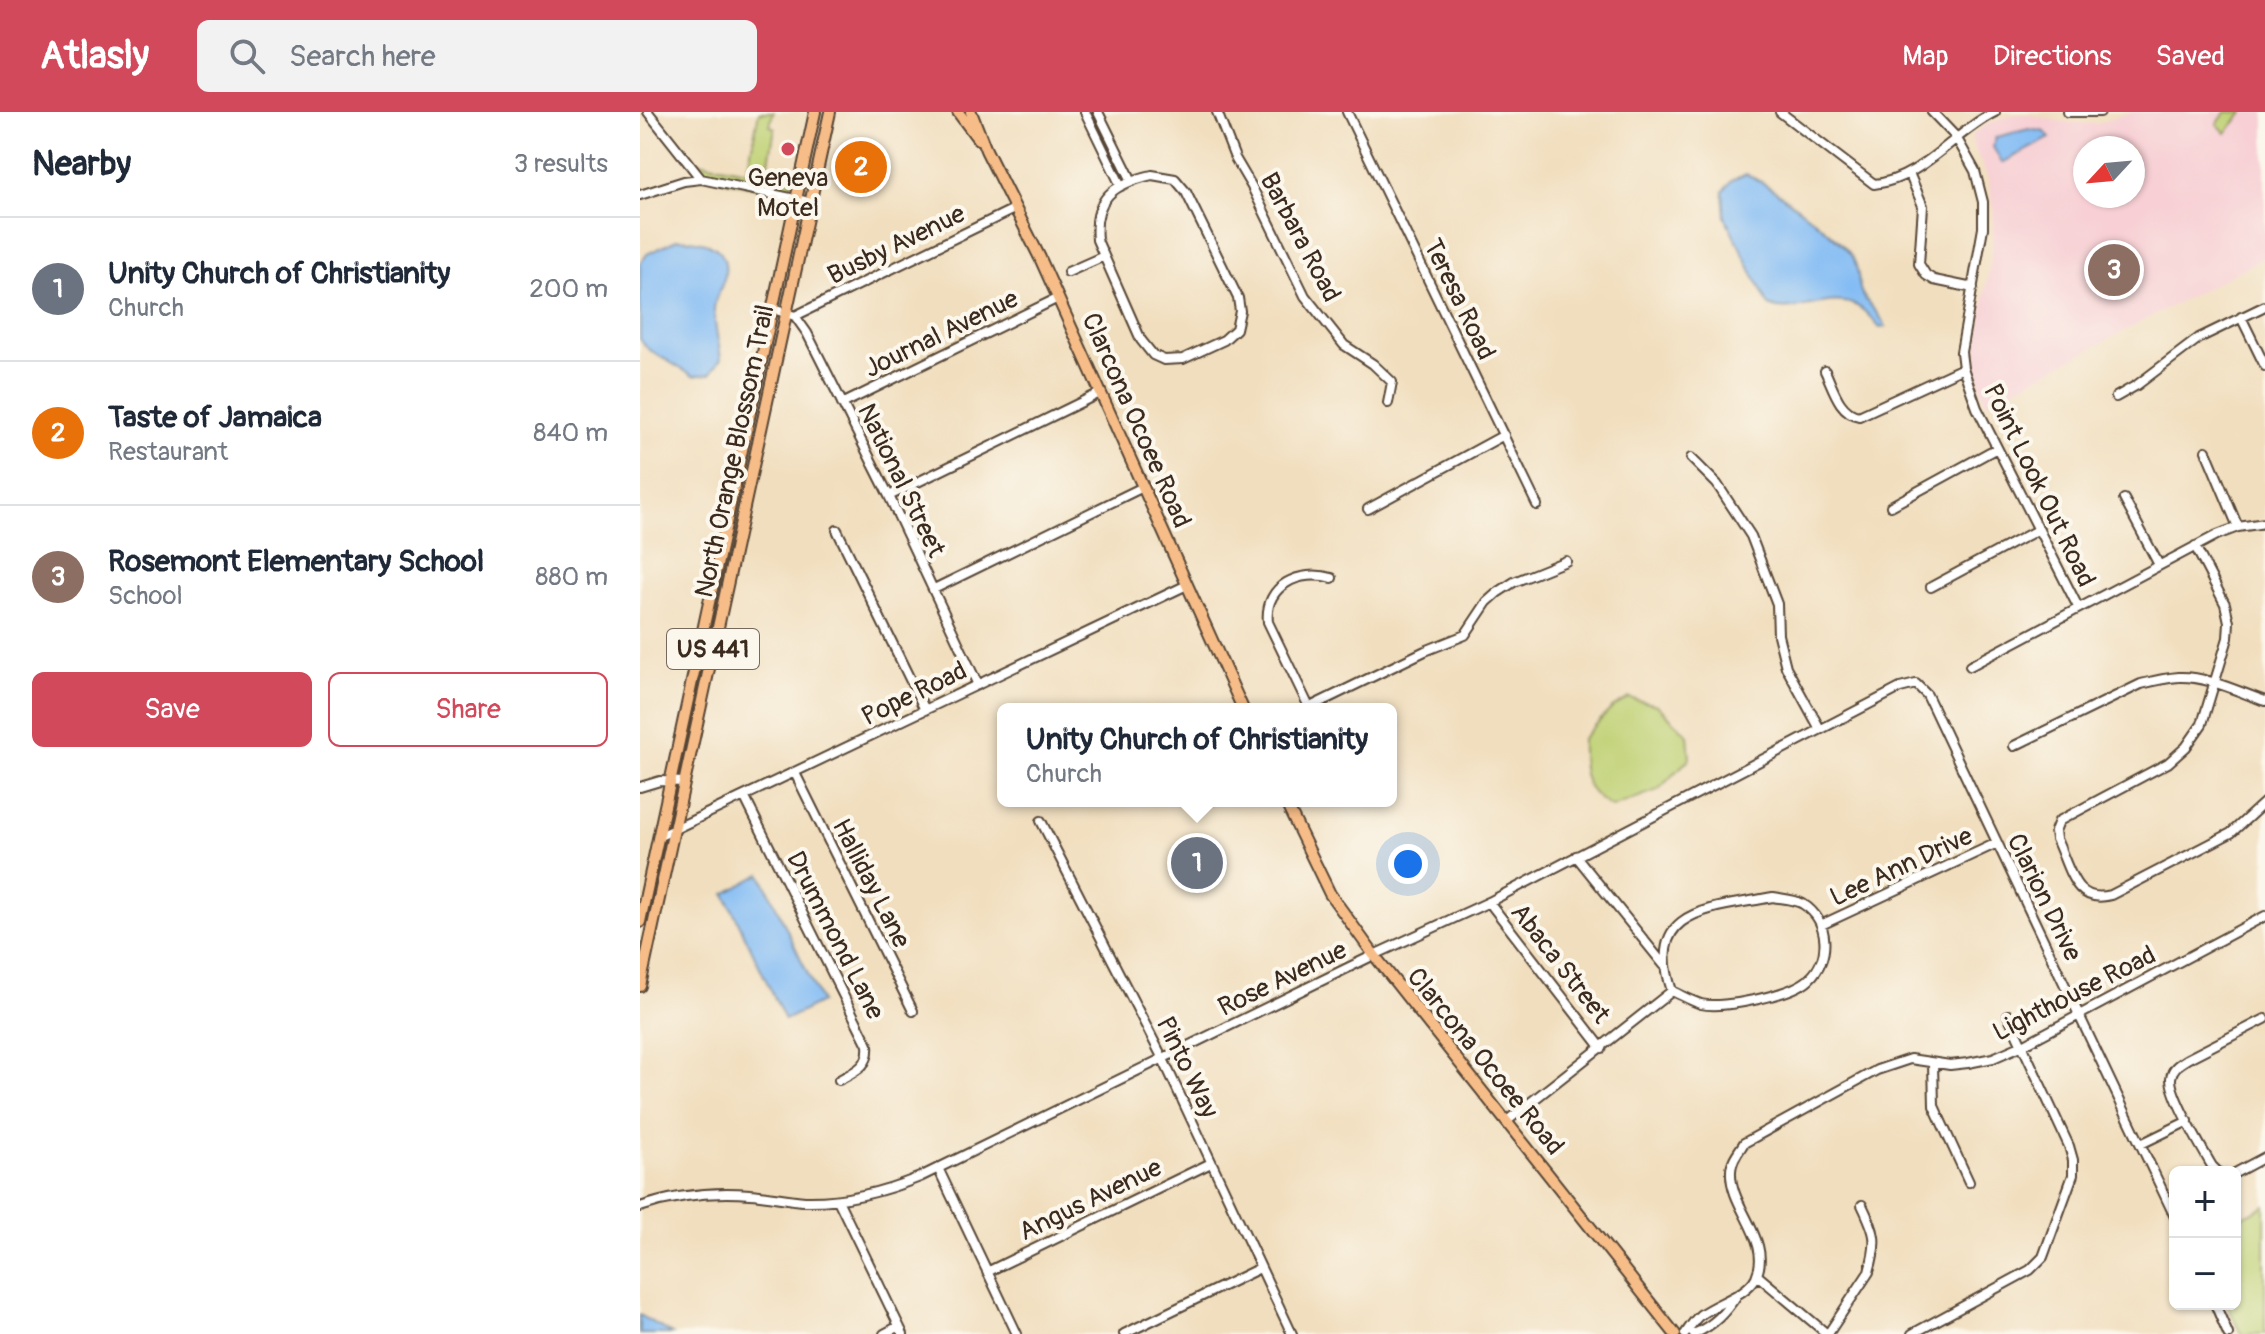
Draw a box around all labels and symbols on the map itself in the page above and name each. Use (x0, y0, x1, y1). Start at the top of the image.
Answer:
north arrow (2073, 136, 2145, 208)
pin: 2 (835, 137, 887, 197)
marker: Geneva Motel (779, 140, 797, 158)
place label: Geneva Motel (748, 162, 828, 224)
street label: Barbara Road (1253, 167, 1348, 308)
street label: Busby Avenue (823, 198, 971, 292)
street label: Teresa Road (1416, 234, 1502, 365)
pin: 3 (2088, 240, 2140, 300)
street label: Journal Avenue (859, 283, 1024, 385)
street label: North Orange Blossom Trail (688, 302, 782, 600)
street label: Clarcona Ocoee Road (1074, 308, 1198, 533)
street label: Point Look Out Road (1976, 379, 2102, 592)
street label: National Street (850, 398, 952, 563)
road number: US 441 (667, 629, 759, 669)
street label: Pope Road (857, 655, 972, 733)
street label: Halliday Lane (825, 814, 917, 954)
street label: Lee Ann Drive (1825, 820, 1978, 914)
street label: Clarion Drive (2000, 828, 2089, 967)
pin: 1 (1171, 833, 1223, 893)
your location (1388, 844, 1428, 884)
street label: Drummond Lane (779, 846, 891, 1025)
street label: Abaca Street (1504, 897, 1617, 1030)
street label: Rose Avenue (1213, 934, 1352, 1024)
street label: Lighthouse Road (1988, 939, 2161, 1049)
street label: Clarcona Ocoee Road (1400, 962, 1571, 1162)
street label: Pinto Way (1149, 1012, 1225, 1123)
street label: Angus Avenue (1014, 1151, 1167, 1248)

